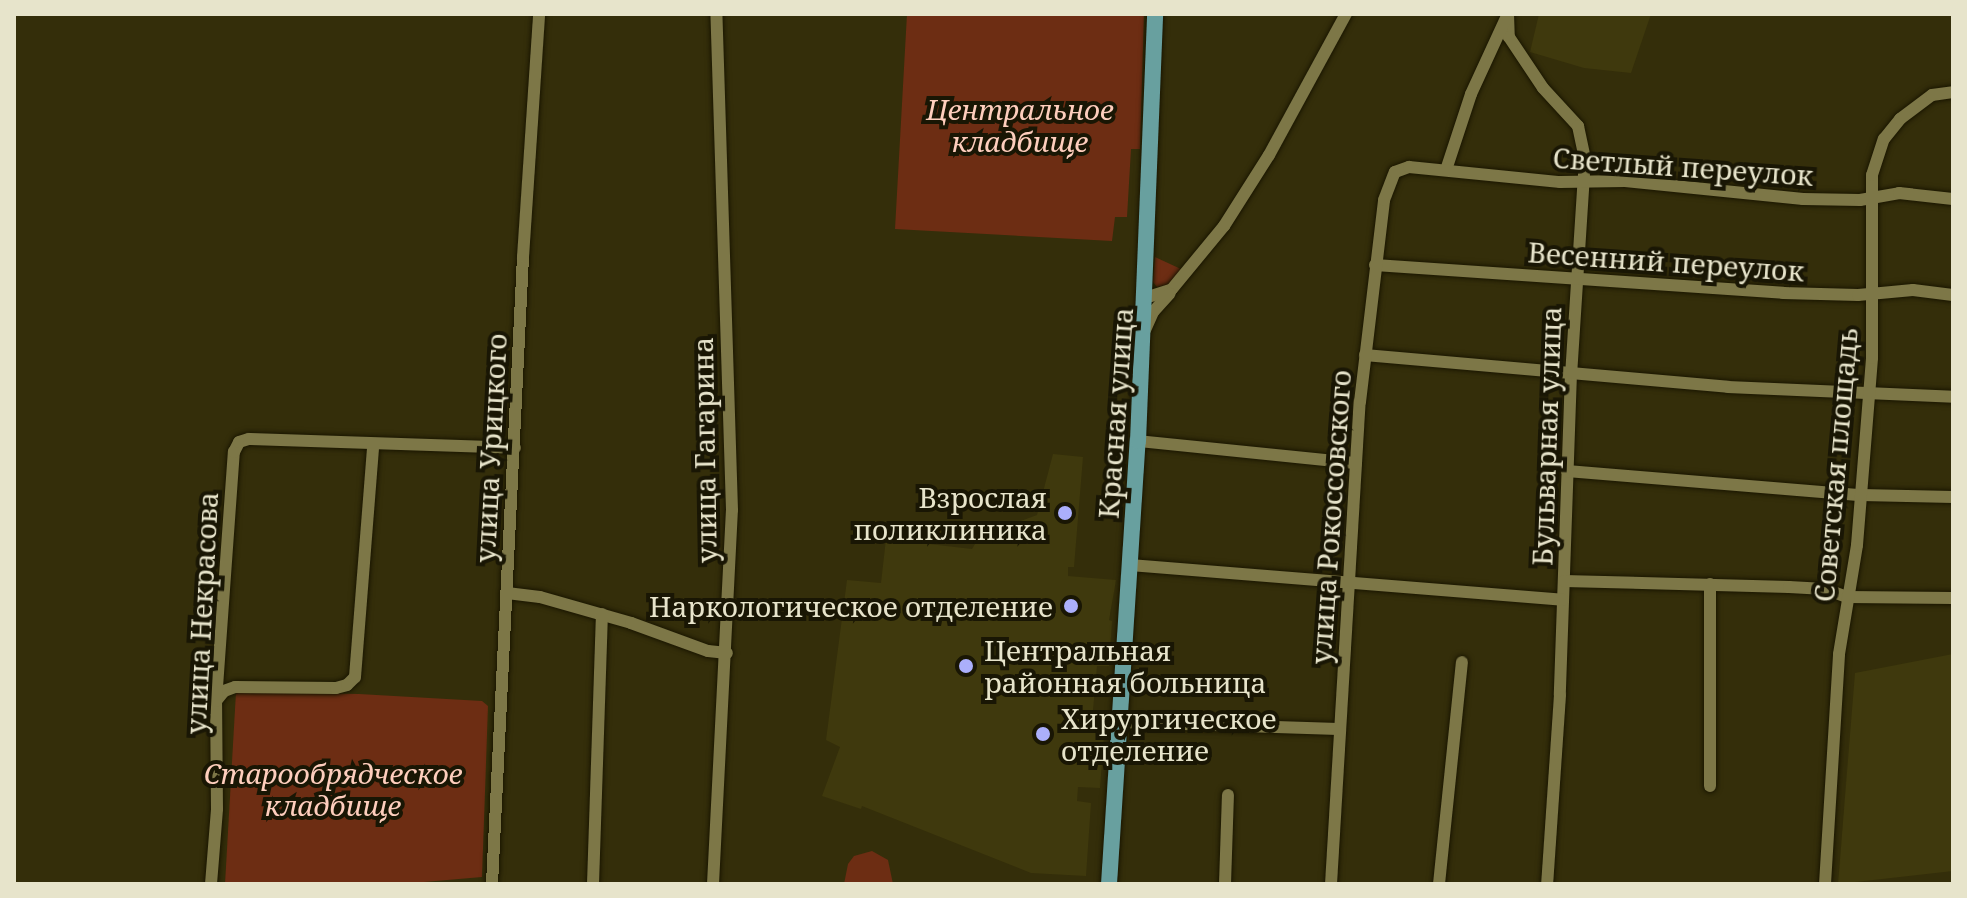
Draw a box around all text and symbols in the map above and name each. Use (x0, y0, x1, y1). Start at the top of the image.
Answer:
park label: Центральное кладбище (926, 92, 1114, 158)
street label: Светлый переулок (1552, 140, 1814, 192)
street label: Весенний переулок (1527, 235, 1805, 287)
street label: Красная улица (1091, 306, 1139, 520)
street label: Бульварная улица (1525, 306, 1567, 566)
street label: Советская площадь (1806, 327, 1864, 603)
street label: улица Урицкого (467, 333, 513, 563)
street label: улица Гагарина (685, 337, 723, 563)
street label: улица Рокоссовского (1303, 369, 1357, 665)
place label: Взрослая поликлиника (853, 480, 1047, 546)
street label: улица Некрасова (178, 491, 224, 735)
marker: Взрослая поликлиника (1054, 502, 1076, 524)
place label: Наркологическое отделение (649, 589, 1053, 623)
marker: Наркологическое отделение (1060, 595, 1082, 617)
place label: Центральная районная больница (984, 633, 1266, 699)
marker: Центральная районная больница (955, 655, 977, 677)
place label: Хирургическое отделение (1061, 701, 1276, 767)
marker: Хирургическое отделение (1032, 723, 1054, 745)
park label: Старообрядческое кладбище (203, 756, 463, 822)

